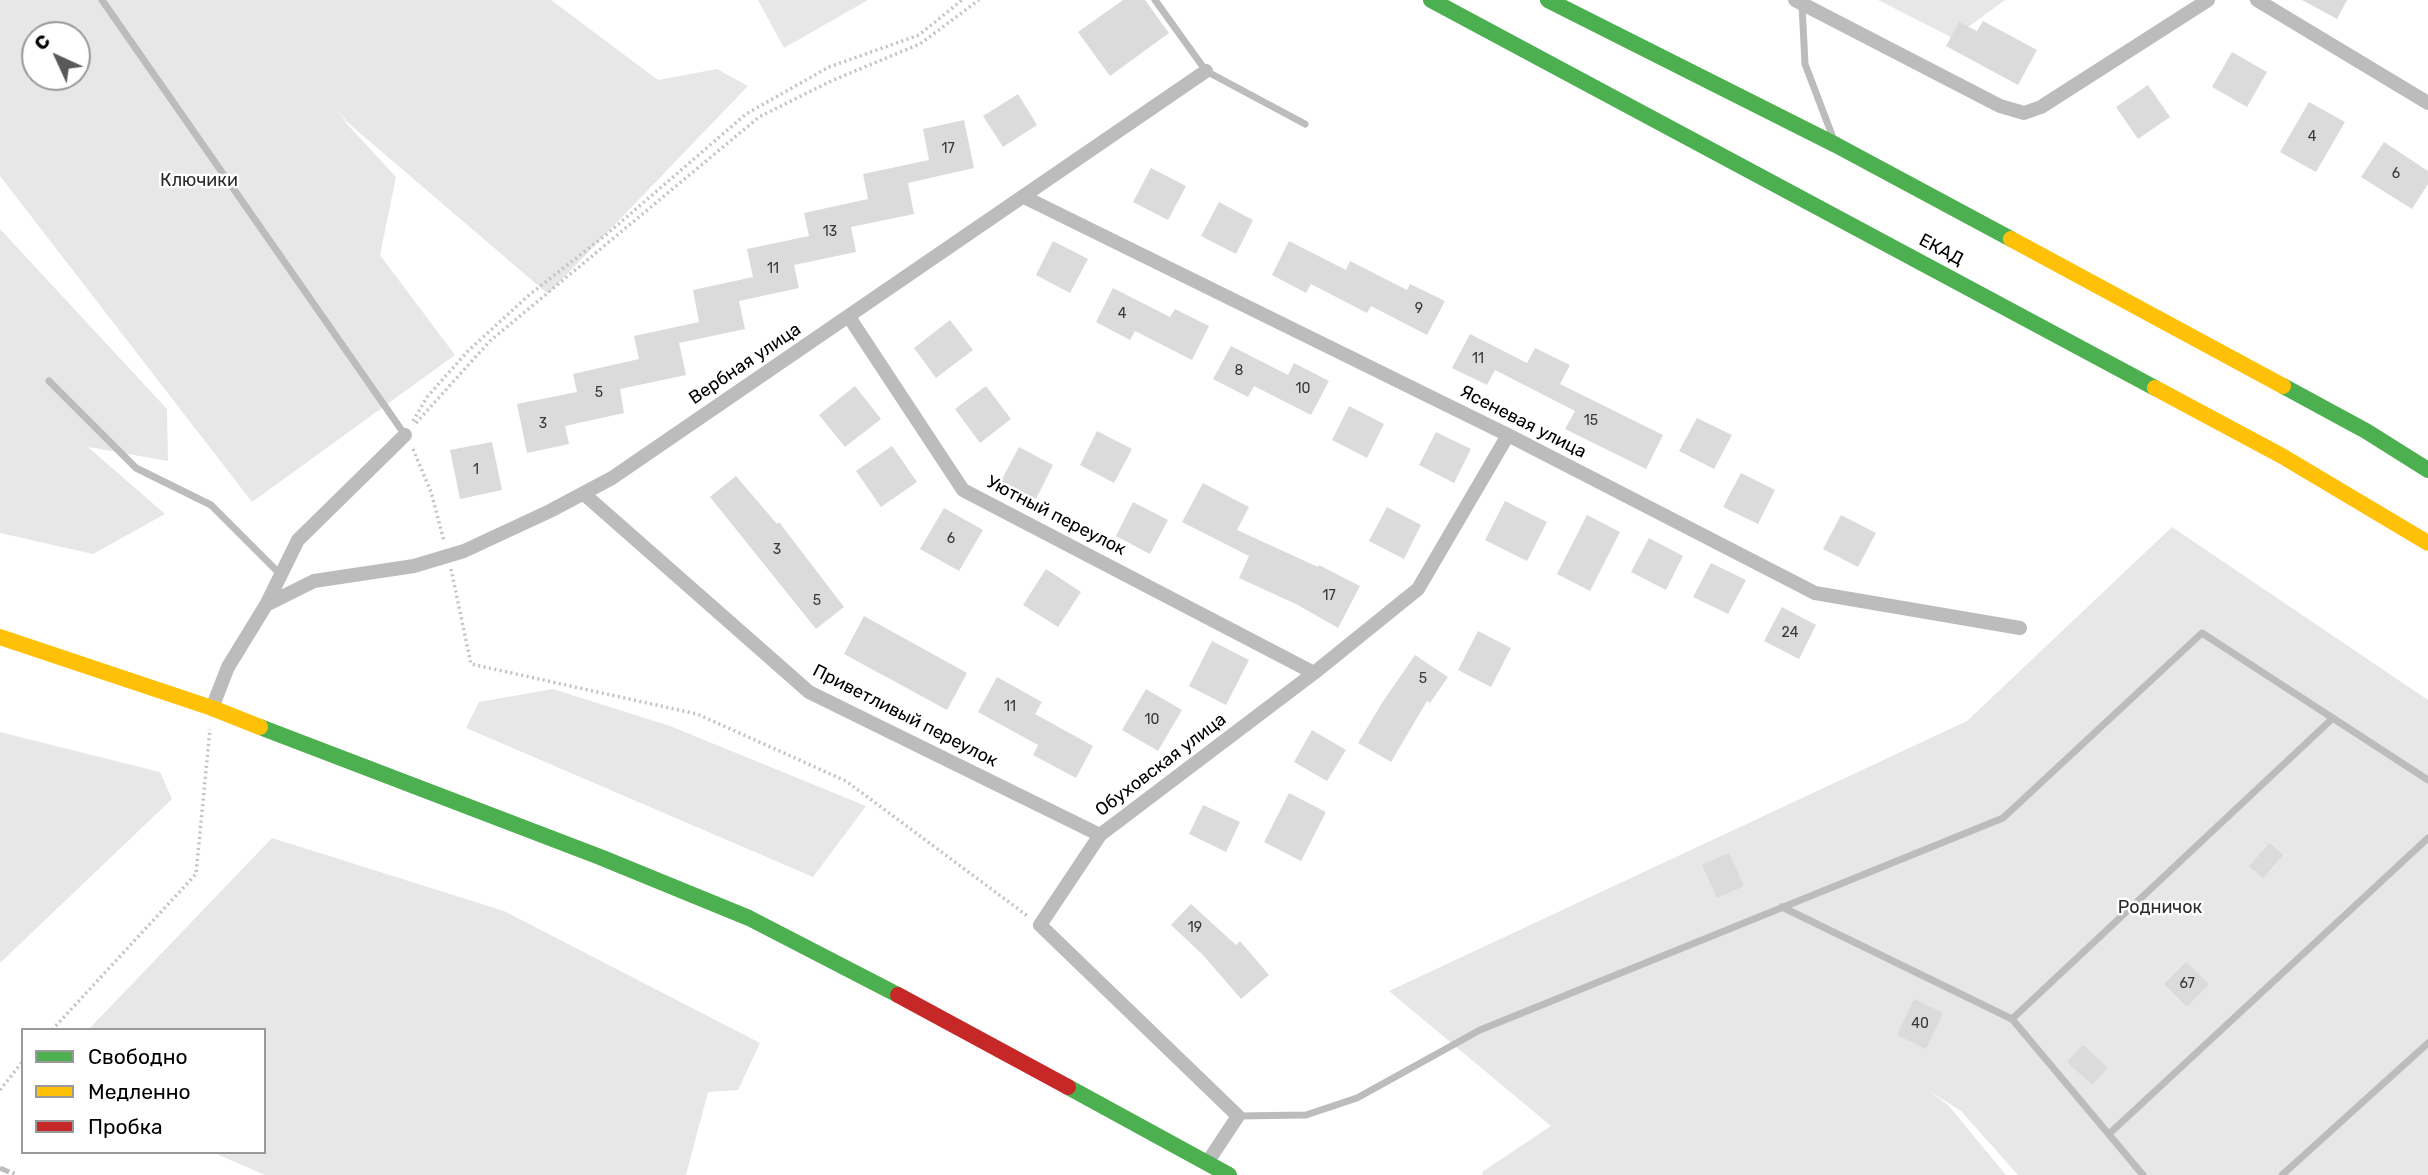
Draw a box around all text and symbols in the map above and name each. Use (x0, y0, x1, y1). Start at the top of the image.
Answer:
north arrow (21, 21, 91, 91)
text: С (29, 29, 55, 55)
house number: 4 (2308, 129, 2316, 145)
house number: 17 (941, 141, 955, 157)
house number: 6 (2392, 166, 2400, 182)
park label: Ключики (160, 170, 238, 192)
house number: 13 (823, 224, 837, 240)
street label: ЕКАД (1915, 229, 1967, 271)
house number: 11 (767, 261, 779, 277)
house number: 9 (1415, 301, 1423, 317)
house number: 4 (1118, 306, 1126, 322)
street label: Вербная улица (685, 319, 805, 409)
house number: 11 (1472, 351, 1484, 367)
house number: 8 (1235, 363, 1243, 379)
house number: 10 (1296, 381, 1310, 397)
street label: Ясеневая улица (1456, 381, 1590, 463)
house number: 5 (595, 385, 603, 401)
house number: 15 (1584, 413, 1598, 429)
house number: 3 (539, 416, 547, 432)
house number: 1 (473, 462, 479, 478)
street label: Уютный переулок (983, 472, 1129, 560)
house number: 6 (947, 531, 955, 547)
house number: 3 (773, 542, 781, 558)
house number: 17 (1322, 588, 1336, 604)
house number: 5 (813, 593, 821, 609)
house number: 24 (1782, 625, 1798, 641)
street label: Приветливый переулок (809, 660, 1001, 772)
house number: 5 (1419, 671, 1427, 687)
house number: 11 (1004, 699, 1016, 715)
street label: Обуховская улица (1091, 709, 1231, 821)
house number: 10 (1145, 712, 1159, 728)
park label: Родничок (2118, 897, 2202, 919)
house number: 19 (1188, 920, 1202, 936)
house number: 67 (2179, 976, 2195, 992)
house number: 40 (1911, 1016, 1929, 1032)
legend (21, 1028, 266, 1154)
text: Свободно (88, 1044, 188, 1069)
text: Медленно (88, 1079, 191, 1104)
text: Пробка (88, 1114, 163, 1139)

